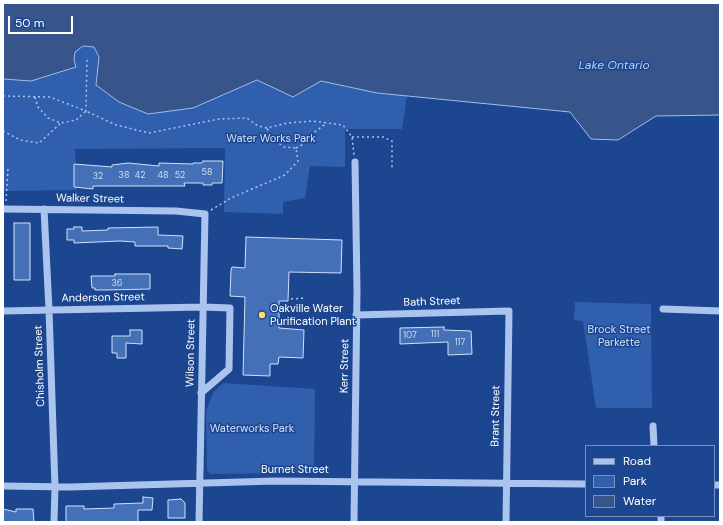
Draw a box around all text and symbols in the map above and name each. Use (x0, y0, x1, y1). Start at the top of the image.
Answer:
scale bar (10, 8, 75, 34)
text: 50 m (15, 15, 44, 31)
water label: Lake Ontario (578, 59, 650, 73)
park label: Water Works Park (226, 132, 316, 146)
house number: 58 (202, 168, 212, 178)
house number: 38 (119, 171, 129, 181)
house number: 42 (135, 171, 145, 181)
house number: 48 (158, 171, 168, 181)
house number: 52 (175, 171, 185, 181)
house number: 32 (93, 172, 103, 182)
street label: Walker Street (56, 192, 124, 206)
house number: 36 (112, 279, 122, 289)
street label: Anderson Street (61, 291, 145, 305)
street label: Bath Street (403, 294, 461, 310)
place label: Oakville Water Purification Plant (270, 302, 356, 328)
marker: Oakville Water Purification Plant (257, 310, 267, 320)
street label: Wilson Street (184, 319, 198, 387)
park label: Brock Street Parkette (588, 323, 650, 349)
street label: Chisholm Street (32, 325, 48, 407)
house number: 111 (431, 330, 439, 340)
house number: 107 (403, 331, 417, 341)
house number: 117 (455, 338, 465, 348)
street label: Kerr Street (338, 339, 352, 393)
street label: Brant Street (489, 385, 503, 447)
park label: Waterworks Park (210, 422, 294, 436)
legend (585, 445, 715, 517)
text: Road (623, 453, 651, 469)
street label: Burnet Street (261, 463, 329, 477)
text: Park (623, 473, 647, 489)
text: Water (623, 493, 656, 509)

